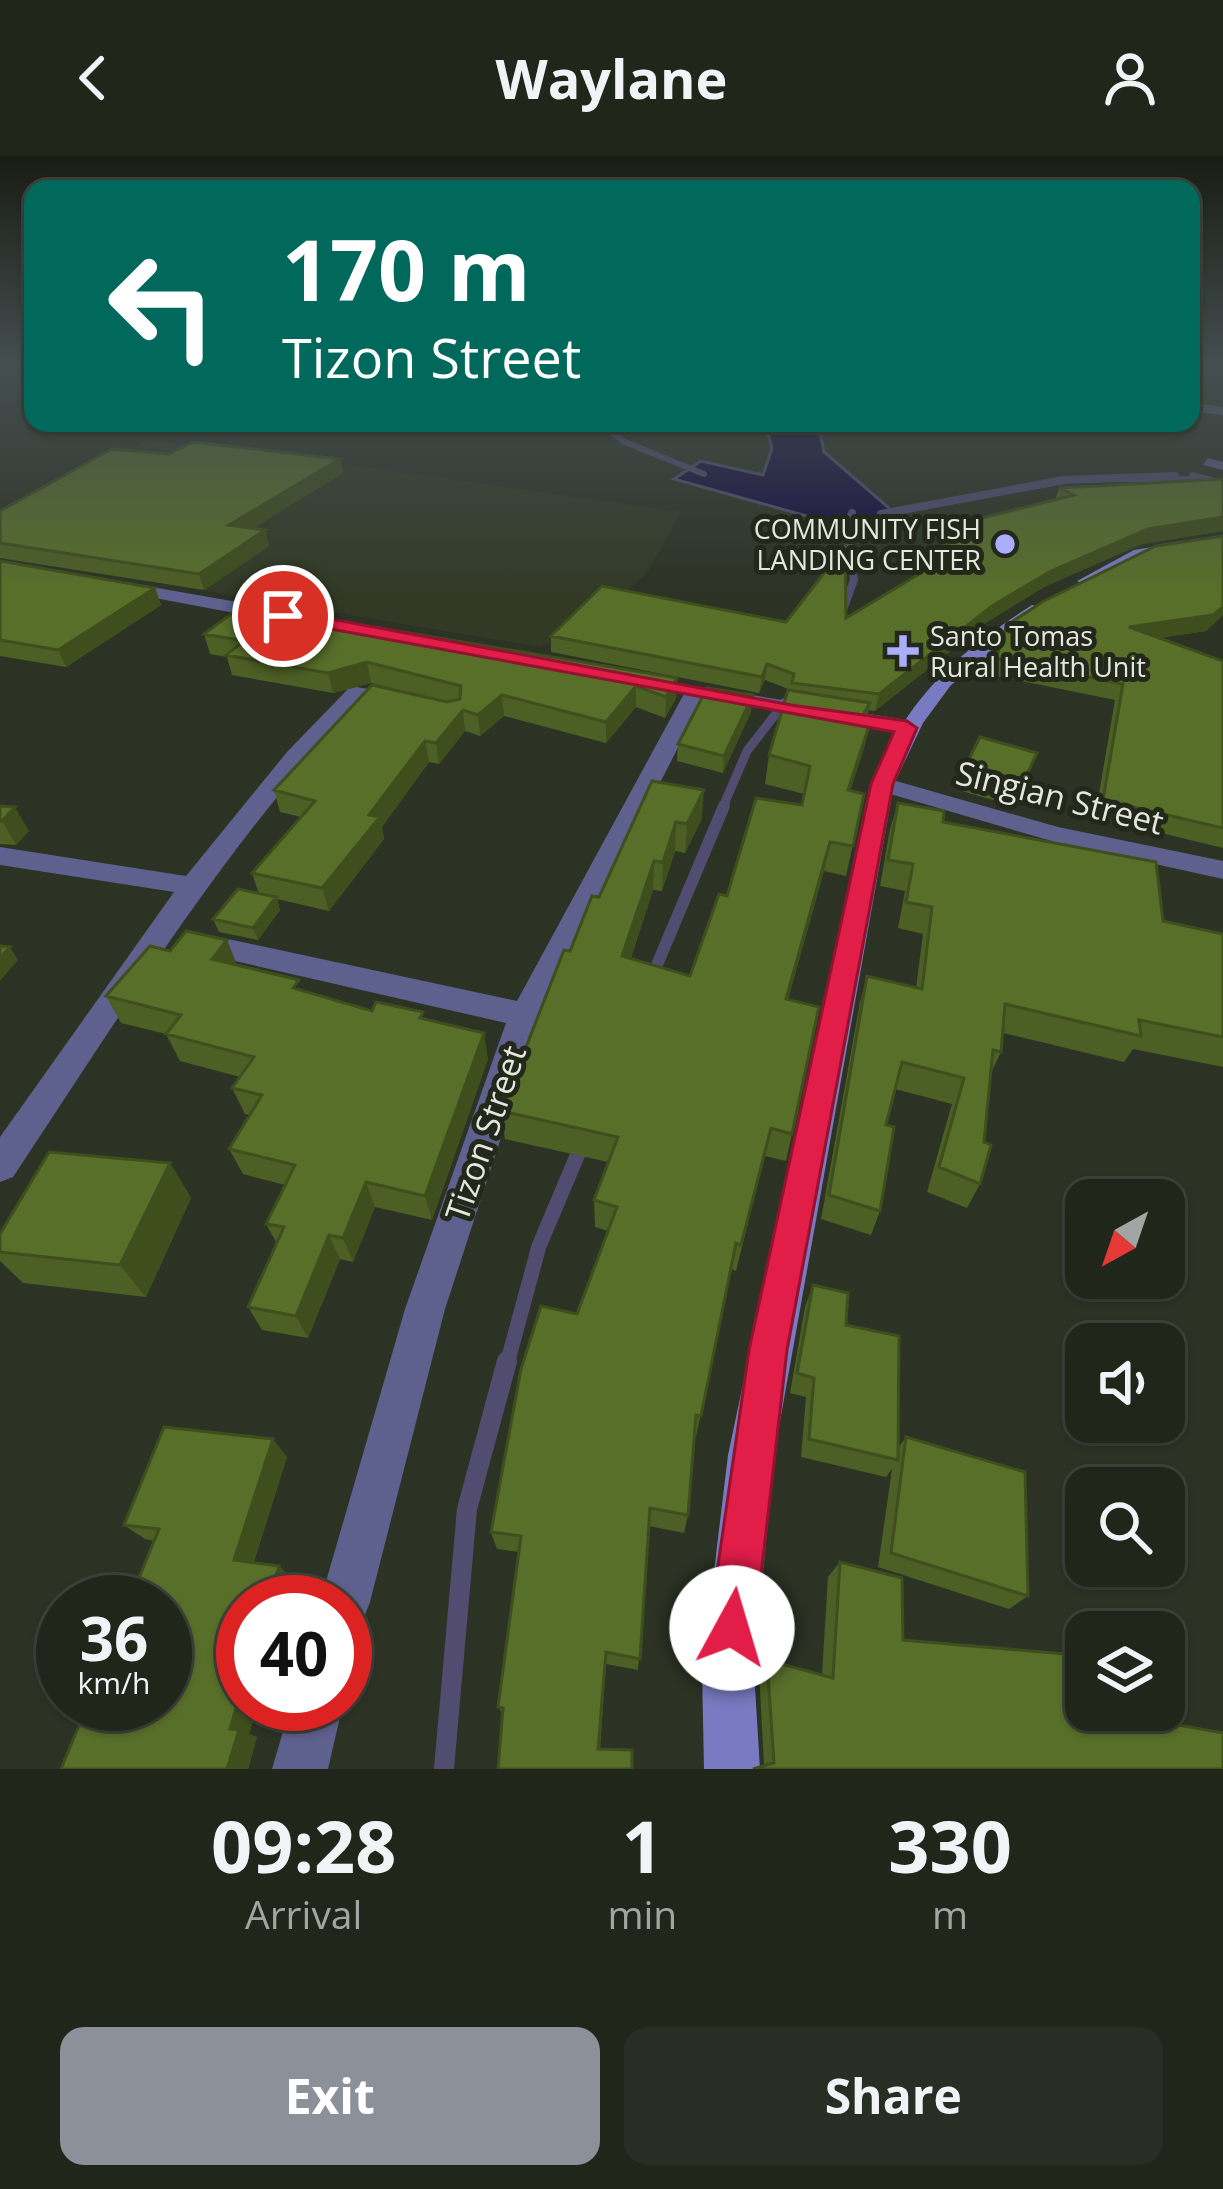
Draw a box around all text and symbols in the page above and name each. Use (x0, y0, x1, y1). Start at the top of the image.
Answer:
text: Waylane (495, 41, 728, 115)
icon: back (60, 45, 126, 111)
icon: person (1097, 45, 1163, 111)
text: 170 m (282, 211, 530, 326)
icon: left (84, 228, 240, 384)
text: Tizon Street (282, 320, 581, 394)
place label: COMMUNITY FISH LANDING CENTER (754, 510, 981, 578)
marker: COMMUNITY FISH LANDING CENTER (992, 531, 1018, 557)
pin (232, 565, 334, 667)
icon: arrive (250, 583, 316, 649)
place label: Santo Tomas Rural Health Unit (930, 617, 1146, 685)
marker: Santo Tomas Rural Health Unit (887, 635, 919, 667)
street label: Singian Street (952, 749, 1168, 845)
street label: Tizon Street (434, 1039, 536, 1227)
north arrow (1065, 1179, 1185, 1299)
map controls (1065, 1179, 1185, 1731)
button: sound (1065, 1323, 1185, 1443)
button: search (1065, 1467, 1185, 1587)
position arrow (669, 1565, 795, 1691)
speed limit sign: 40 (216, 1575, 372, 1731)
text: 36 (80, 1597, 148, 1679)
button: layers (1065, 1611, 1185, 1731)
text: km/h (78, 1662, 150, 1703)
text: 09:28 (211, 1796, 396, 1894)
text: 1 (622, 1796, 663, 1894)
text: 330 (888, 1796, 1012, 1894)
text: Arrival (245, 1887, 362, 1940)
text: min (607, 1887, 677, 1940)
text: m (932, 1887, 968, 1940)
button: Exit (60, 2027, 600, 2165)
button: Share (624, 2027, 1163, 2165)

